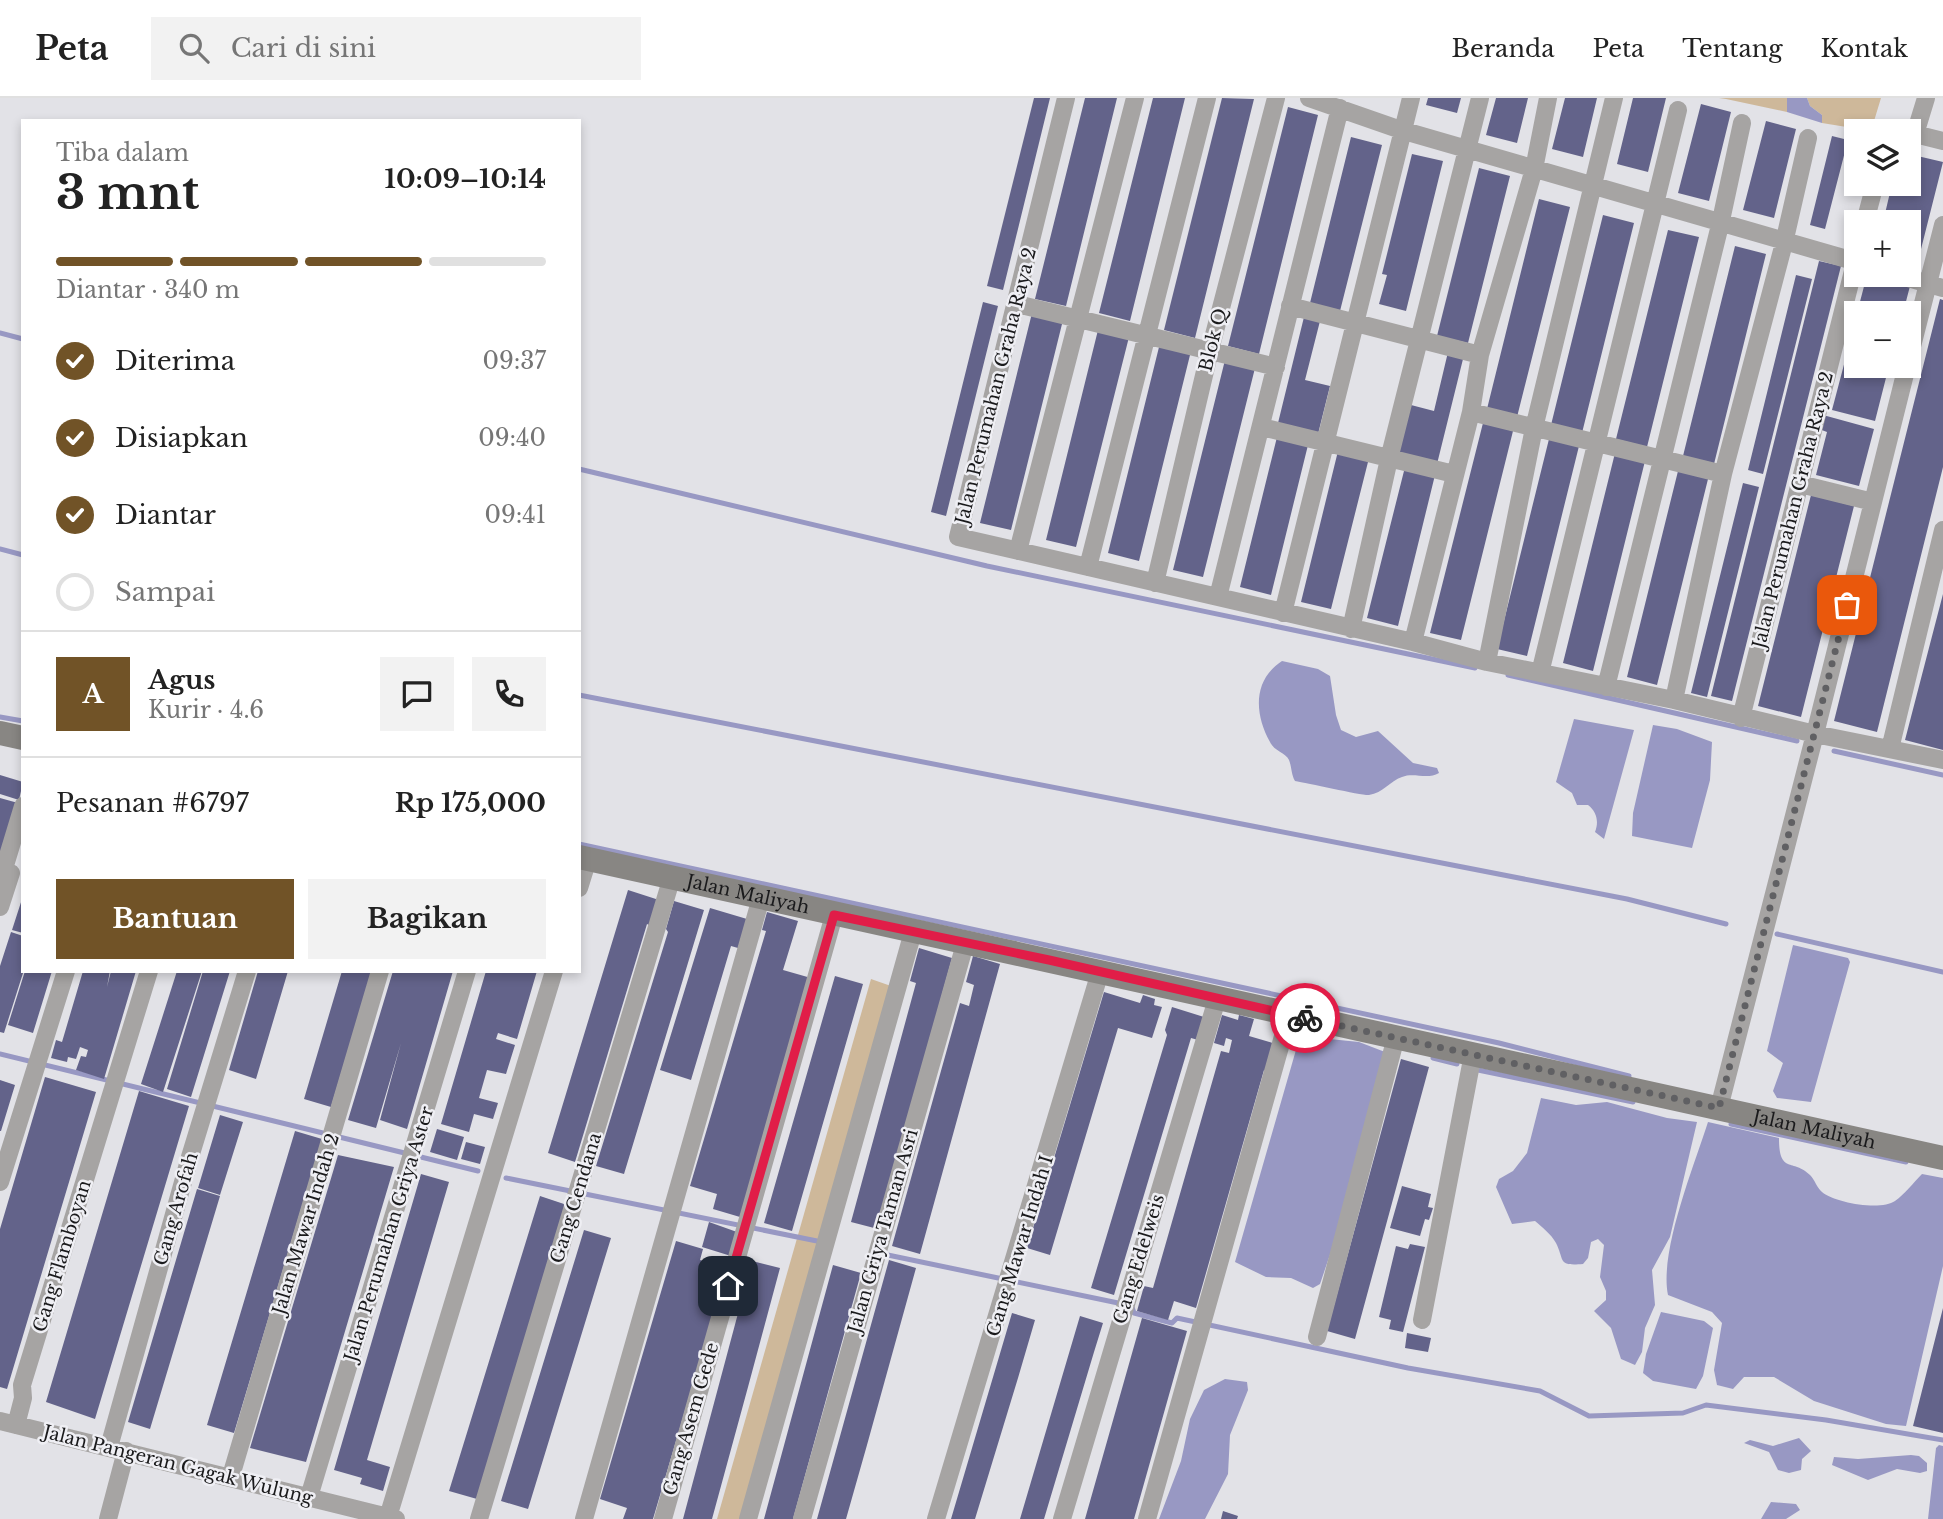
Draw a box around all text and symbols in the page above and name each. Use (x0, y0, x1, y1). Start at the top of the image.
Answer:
search box (151, 17, 641, 80)
text: Peta (35, 28, 109, 69)
icon: search (175, 29, 213, 67)
text: Cari di sini (231, 32, 376, 64)
text: Beranda (1452, 34, 1554, 63)
text: Peta (1592, 34, 1644, 63)
text: Tentang (1682, 34, 1783, 63)
text: Kontak (1821, 34, 1908, 63)
map controls (1844, 119, 1921, 378)
button: layers (1844, 119, 1921, 196)
text: Tiba dalam (56, 139, 189, 167)
text: 10:09–10:14 (385, 163, 546, 195)
text: 3 mnt (56, 164, 199, 221)
button: + (1844, 210, 1921, 287)
street label: Jalan Perumahan Graha Raya 2 (950, 245, 1041, 529)
text: Diantar · 340 m (56, 276, 240, 304)
button: − (1844, 301, 1921, 378)
street label: Blok Q (1195, 306, 1231, 374)
icon: check (56, 342, 94, 380)
text: Diterima (115, 345, 235, 377)
text: 09:37 (483, 347, 546, 375)
street label: Jalan Perumahan Graha Raya 2 (1747, 369, 1838, 653)
icon: check (56, 419, 94, 457)
text: Disiapkan (115, 422, 248, 454)
text: 09:40 (478, 424, 546, 452)
icon: check (56, 496, 94, 534)
text: Diantar (115, 499, 216, 531)
text: 09:41 (485, 501, 546, 529)
pin (1817, 575, 1877, 635)
text: Sampai (115, 576, 215, 608)
icon: bag (1828, 586, 1866, 624)
button: chat (380, 657, 454, 731)
button: phone (472, 657, 546, 731)
text: Agus (148, 664, 215, 696)
text: A (82, 678, 104, 710)
text: Kurir · 4.6 (148, 696, 264, 724)
text: Pesanan #6797 (56, 787, 249, 819)
text: Rp 175,000 (395, 787, 546, 819)
street label: Jalan Maliyah (683, 870, 811, 919)
button: Bantuan (56, 879, 294, 959)
button: Bagikan (308, 879, 546, 959)
courier (1270, 983, 1340, 1053)
icon: bike (1286, 999, 1324, 1037)
street label: Jalan Perumahan Griya Aster (339, 1103, 438, 1366)
street label: Jalan Maliyah (1749, 1105, 1878, 1154)
street label: Jalan Griya Taman Asri (843, 1126, 923, 1338)
street label: Gang Cendana (546, 1130, 606, 1266)
street label: Jalan Mawar Indah 2 (267, 1131, 344, 1319)
street label: Gang Arofah (149, 1150, 203, 1268)
street label: Gang Mawar Indah I (982, 1153, 1058, 1339)
street label: Gang Flamboyan (28, 1177, 96, 1335)
street label: Gang Edelweis (1109, 1191, 1169, 1327)
pin (698, 1256, 758, 1316)
icon: home (709, 1267, 747, 1305)
street label: Gang Asem Gede (659, 1340, 723, 1498)
street label: Jalan Pangeran Gagak Wulung (39, 1420, 315, 1509)

